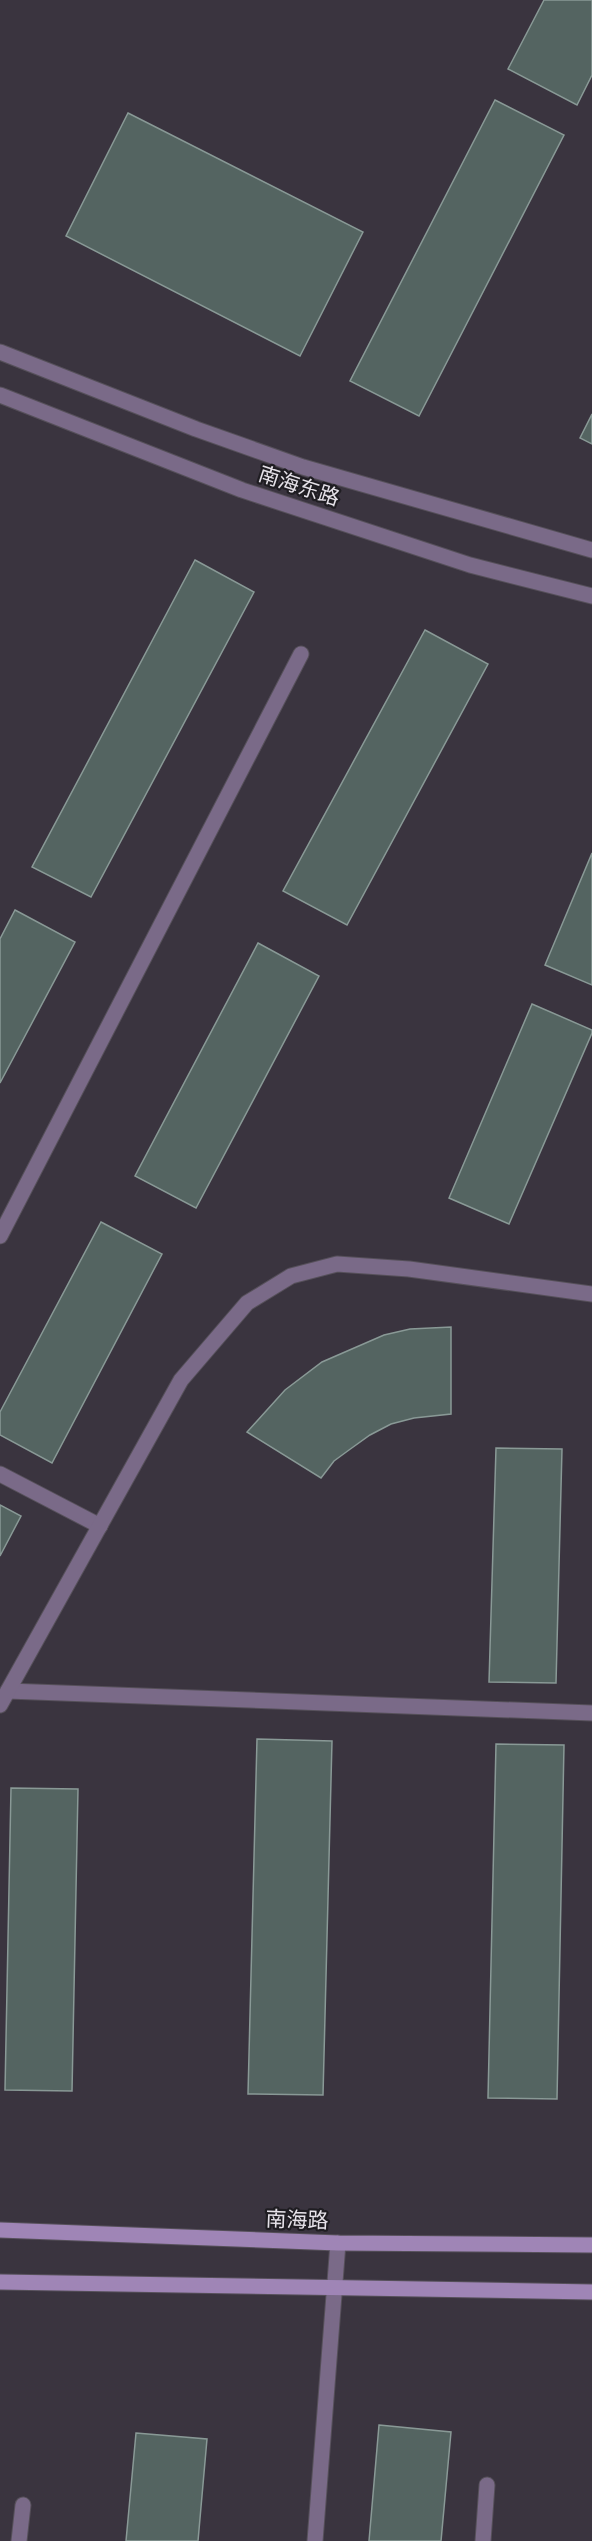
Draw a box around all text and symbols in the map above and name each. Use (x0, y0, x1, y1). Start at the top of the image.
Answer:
street label: 南海东路 (255, 462, 343, 510)
street label: 南海路 (265, 2207, 329, 2233)

